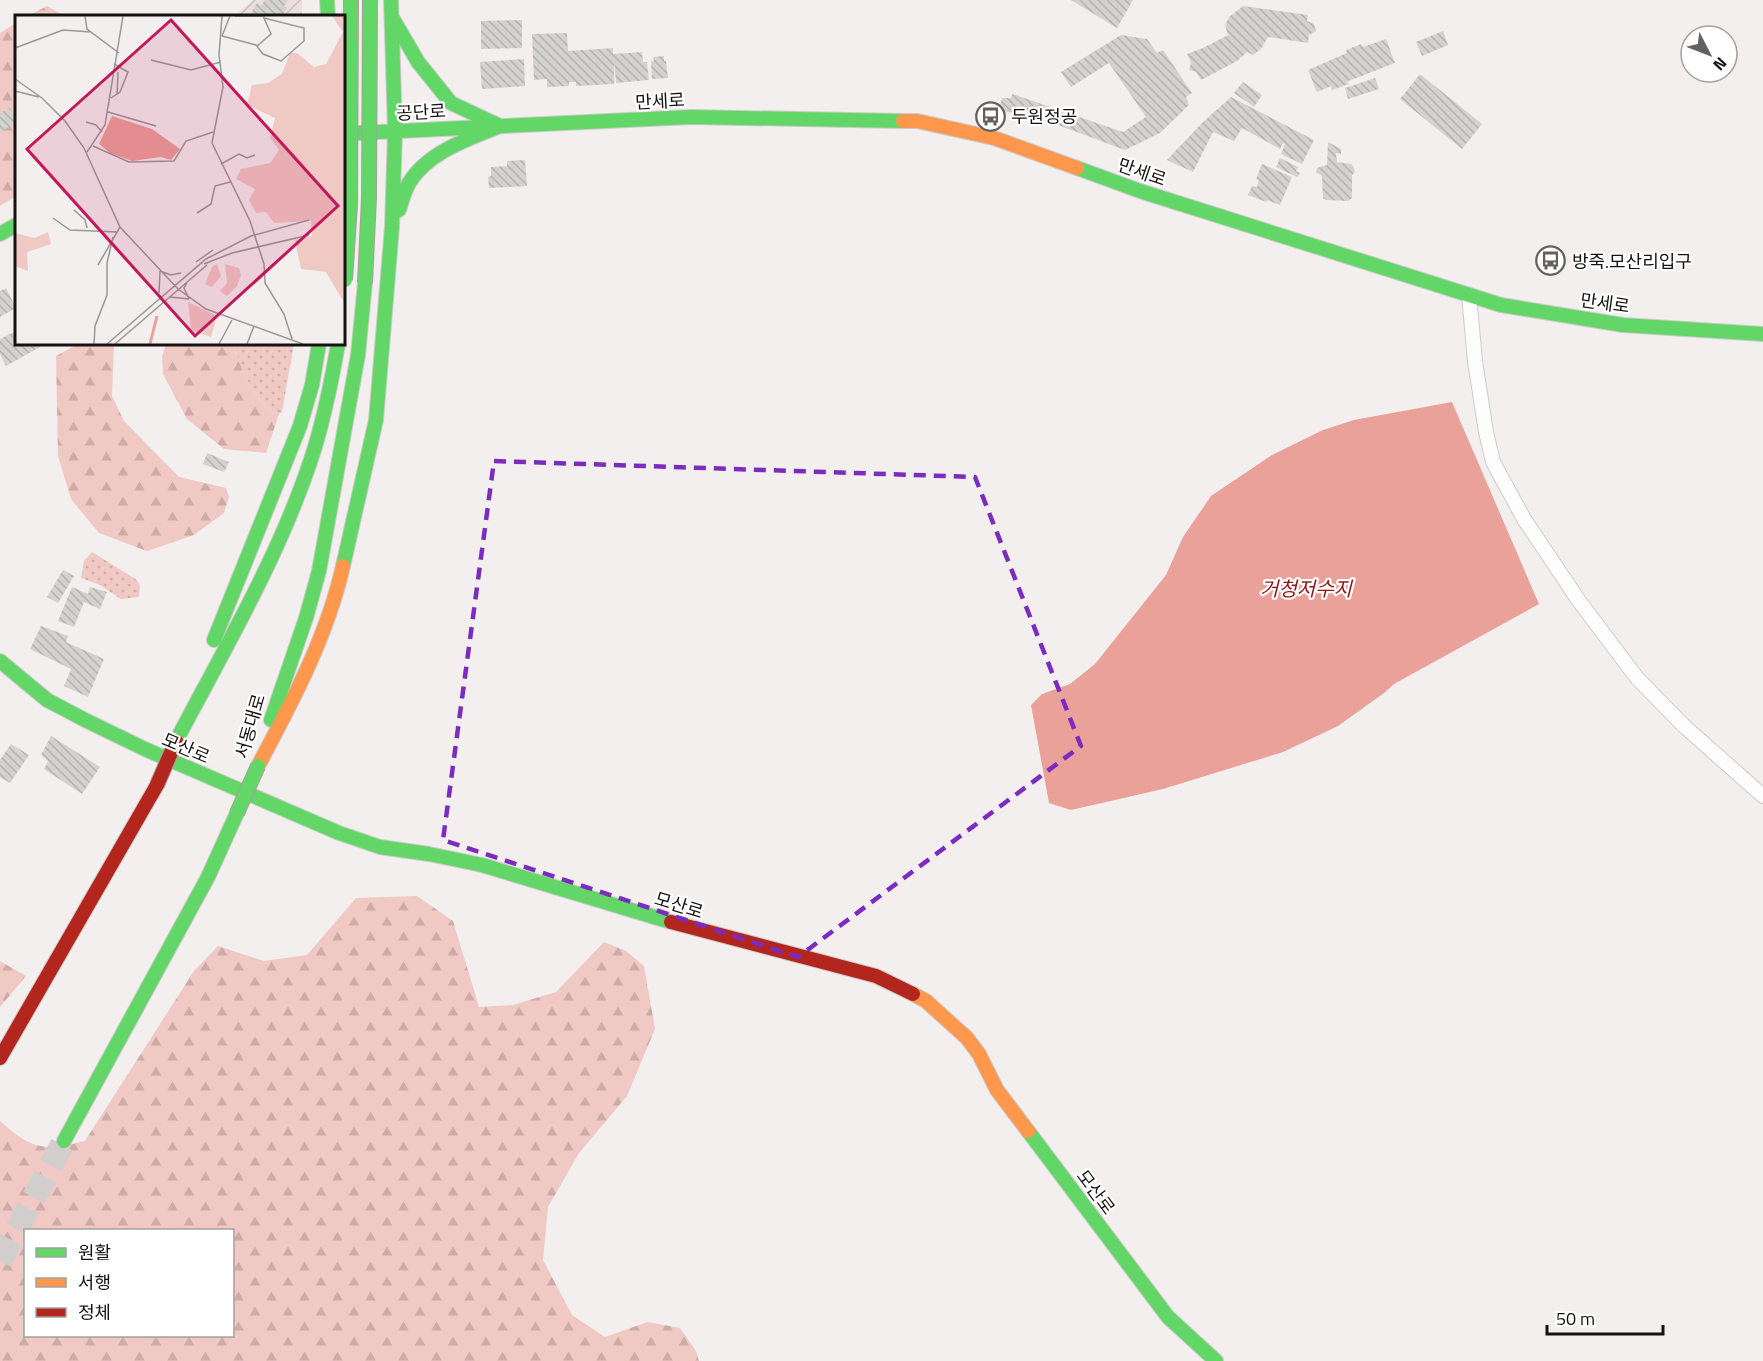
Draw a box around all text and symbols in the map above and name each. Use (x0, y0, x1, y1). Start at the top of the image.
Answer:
inset map (15, 15, 345, 345)
north arrow (1679, 24, 1739, 84)
text: N (1708, 52, 1733, 76)
street label: 만세로 (634, 86, 686, 116)
street label: 공단로 (395, 97, 447, 127)
bus stop icon: 두원정공 (974, 100, 1006, 132)
place label: 두원정공 (1011, 103, 1077, 130)
street label: 만세로 (1114, 151, 1170, 193)
bus stop icon: 방죽.모산리입구 (1535, 245, 1567, 277)
place label: 방죽.모산리입구 (1572, 248, 1692, 275)
street label: 만세로 (1579, 286, 1631, 320)
water label: 거청저수지 (1260, 573, 1354, 604)
street label: 서동대로 (228, 690, 272, 762)
street label: 모산로 (158, 726, 214, 770)
street label: 모산로 (651, 885, 707, 925)
street label: 모산로 (1070, 1164, 1122, 1220)
legend (24, 1229, 234, 1337)
text: 원활 (78, 1239, 111, 1266)
text: 서행 (78, 1269, 111, 1296)
scale bar (1547, 1298, 1662, 1336)
text: 정체 (78, 1299, 111, 1326)
text: 50 m (1556, 1305, 1595, 1332)

